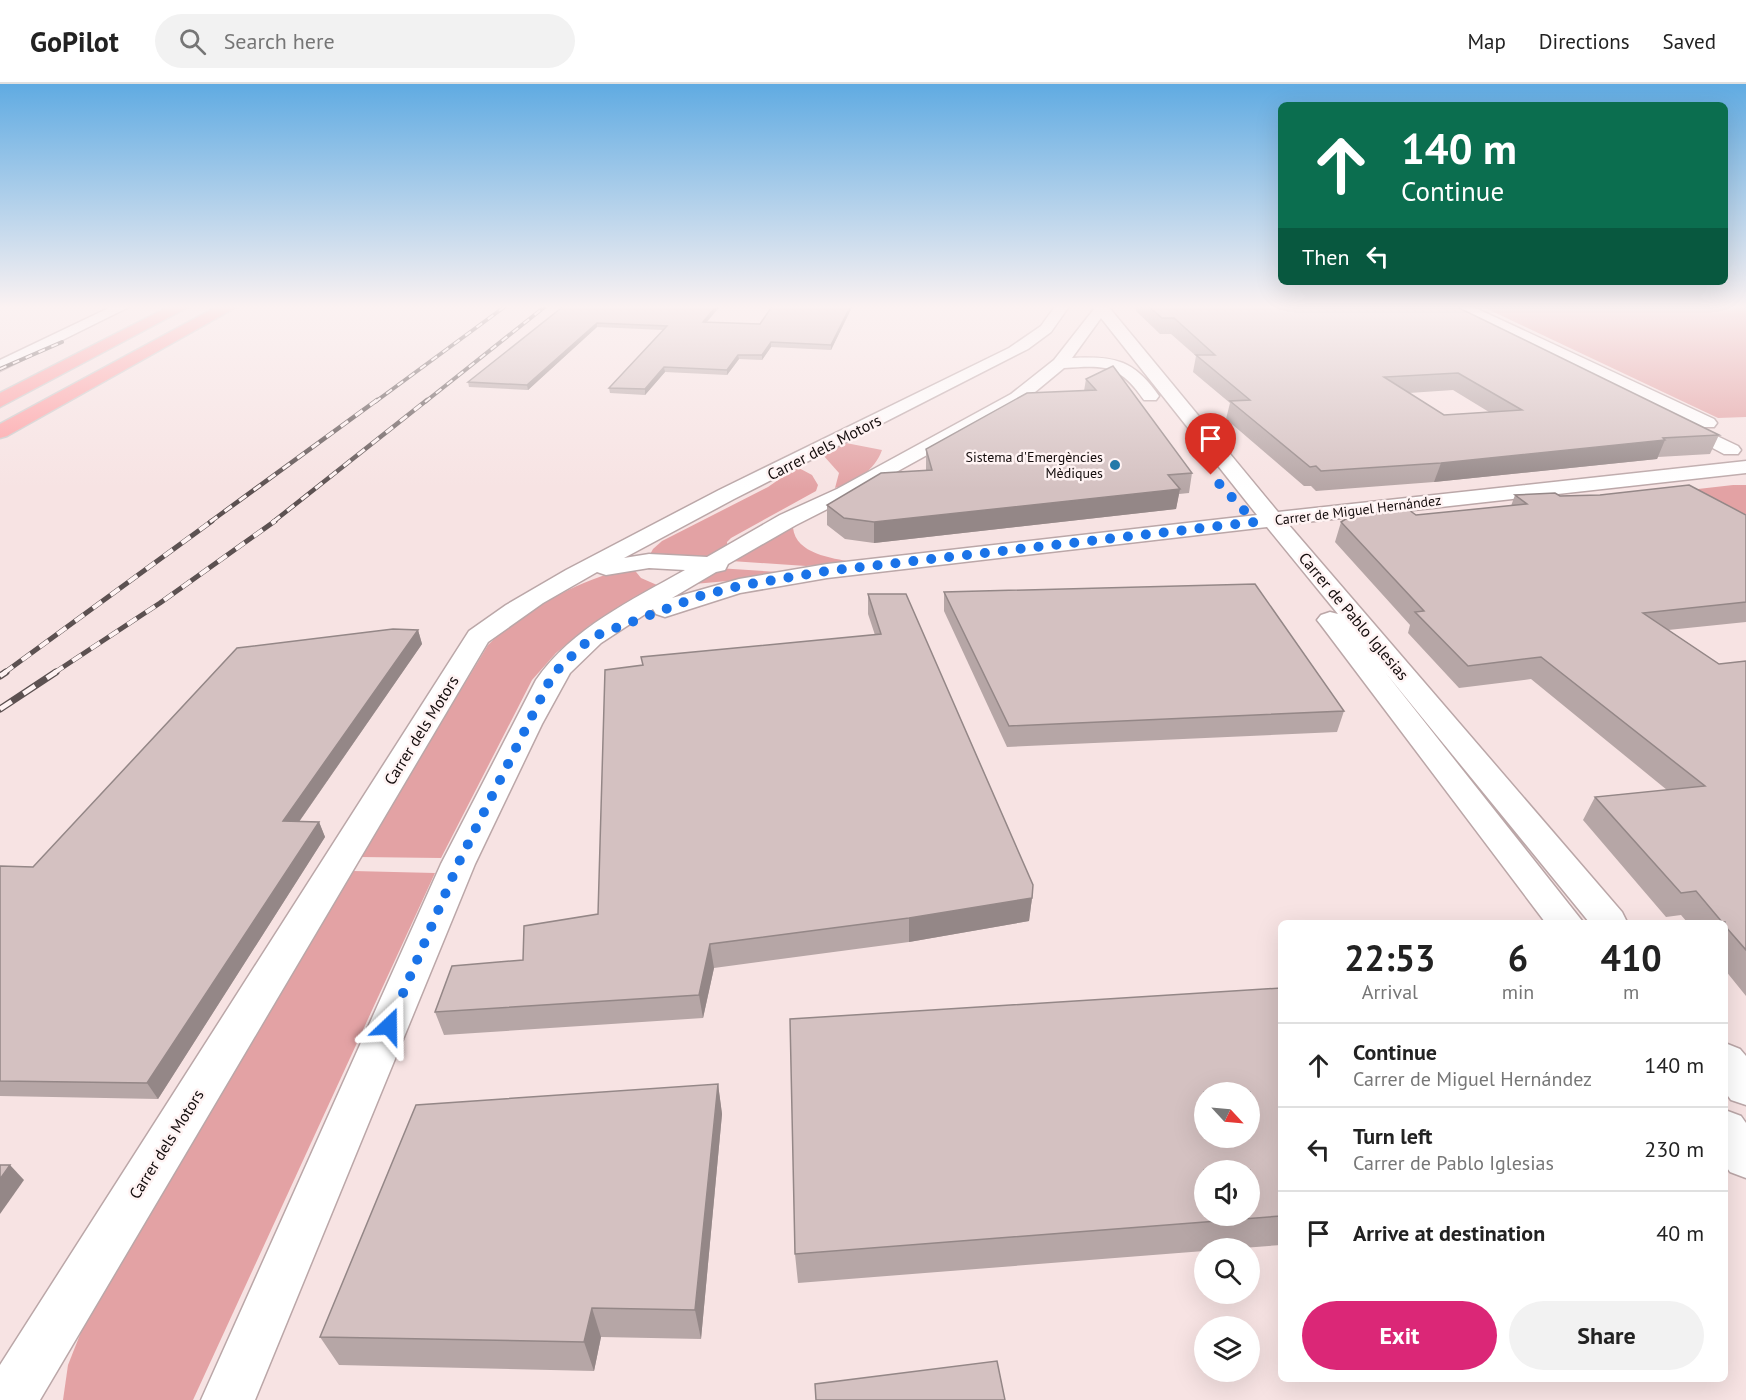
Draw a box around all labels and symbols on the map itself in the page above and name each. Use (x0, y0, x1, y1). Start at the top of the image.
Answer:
street label: Carrer dels Motors (764, 410, 885, 484)
pin (1185, 413, 1236, 475)
place label: Sistema d'Emergències Mèdiques (965, 448, 1103, 482)
marker: Sistema d'Emergències Mèdiques (1108, 458, 1122, 472)
street label: Carrer de Miguel Hernández (1274, 491, 1442, 529)
street label: Carrer de Pablo Iglesias (1295, 548, 1413, 684)
street label: Carrer dels Motors (379, 671, 463, 788)
position arrow (357, 994, 421, 1058)
north arrow (1194, 1082, 1260, 1148)
street label: Carrer dels Motors (124, 1085, 208, 1202)

